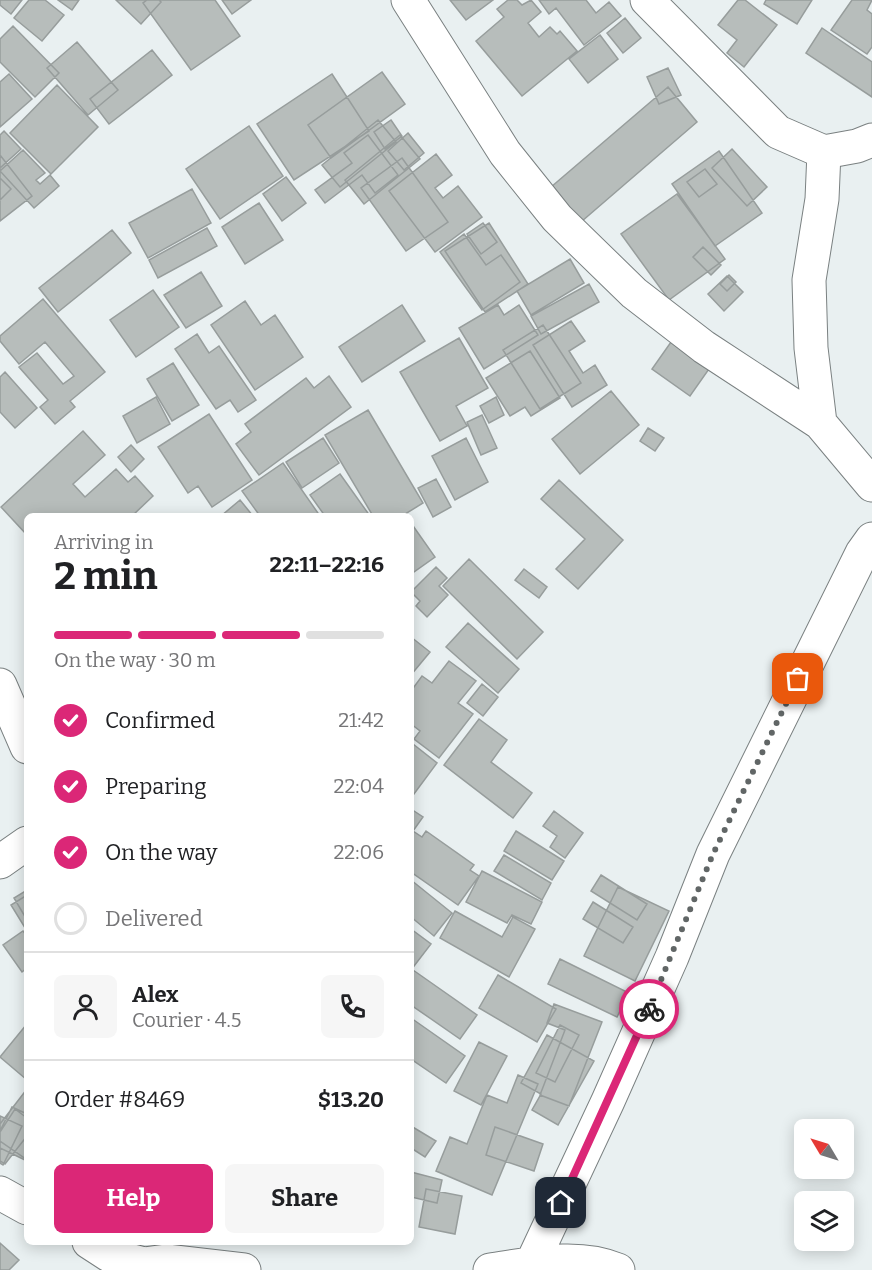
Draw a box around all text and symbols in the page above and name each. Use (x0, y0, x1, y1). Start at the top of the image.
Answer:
text: Arriving in (54, 530, 153, 554)
text: 22:11–22:16 (270, 551, 384, 578)
text: 2 min (54, 553, 158, 599)
text: On the way · 30 m (54, 648, 216, 672)
pin (772, 653, 823, 704)
icon: bag (781, 662, 814, 695)
icon: check (54, 704, 87, 737)
text: Confirmed (105, 707, 215, 734)
text: 21:42 (338, 708, 384, 732)
icon: check (54, 770, 87, 803)
text: Preparing (105, 773, 207, 800)
text: 22:04 (334, 774, 384, 798)
icon: check (54, 836, 87, 869)
text: On the way (105, 839, 217, 866)
text: 22:06 (333, 840, 384, 864)
text: Delivered (105, 905, 203, 932)
button: person (54, 975, 117, 1038)
button: phone (321, 975, 384, 1038)
courier (619, 979, 679, 1039)
text: Alex (132, 981, 178, 1008)
icon: bike (633, 993, 666, 1026)
text: Courier · 4.5 (132, 1008, 241, 1032)
text: Order #8469 (54, 1086, 185, 1113)
text: $13.20 (318, 1086, 384, 1113)
north arrow (794, 1119, 854, 1179)
map controls (794, 1119, 854, 1251)
button: Help (54, 1164, 213, 1233)
button: Share (225, 1164, 384, 1233)
pin (535, 1177, 586, 1228)
icon: home (544, 1186, 577, 1219)
button: layers (794, 1191, 854, 1251)

